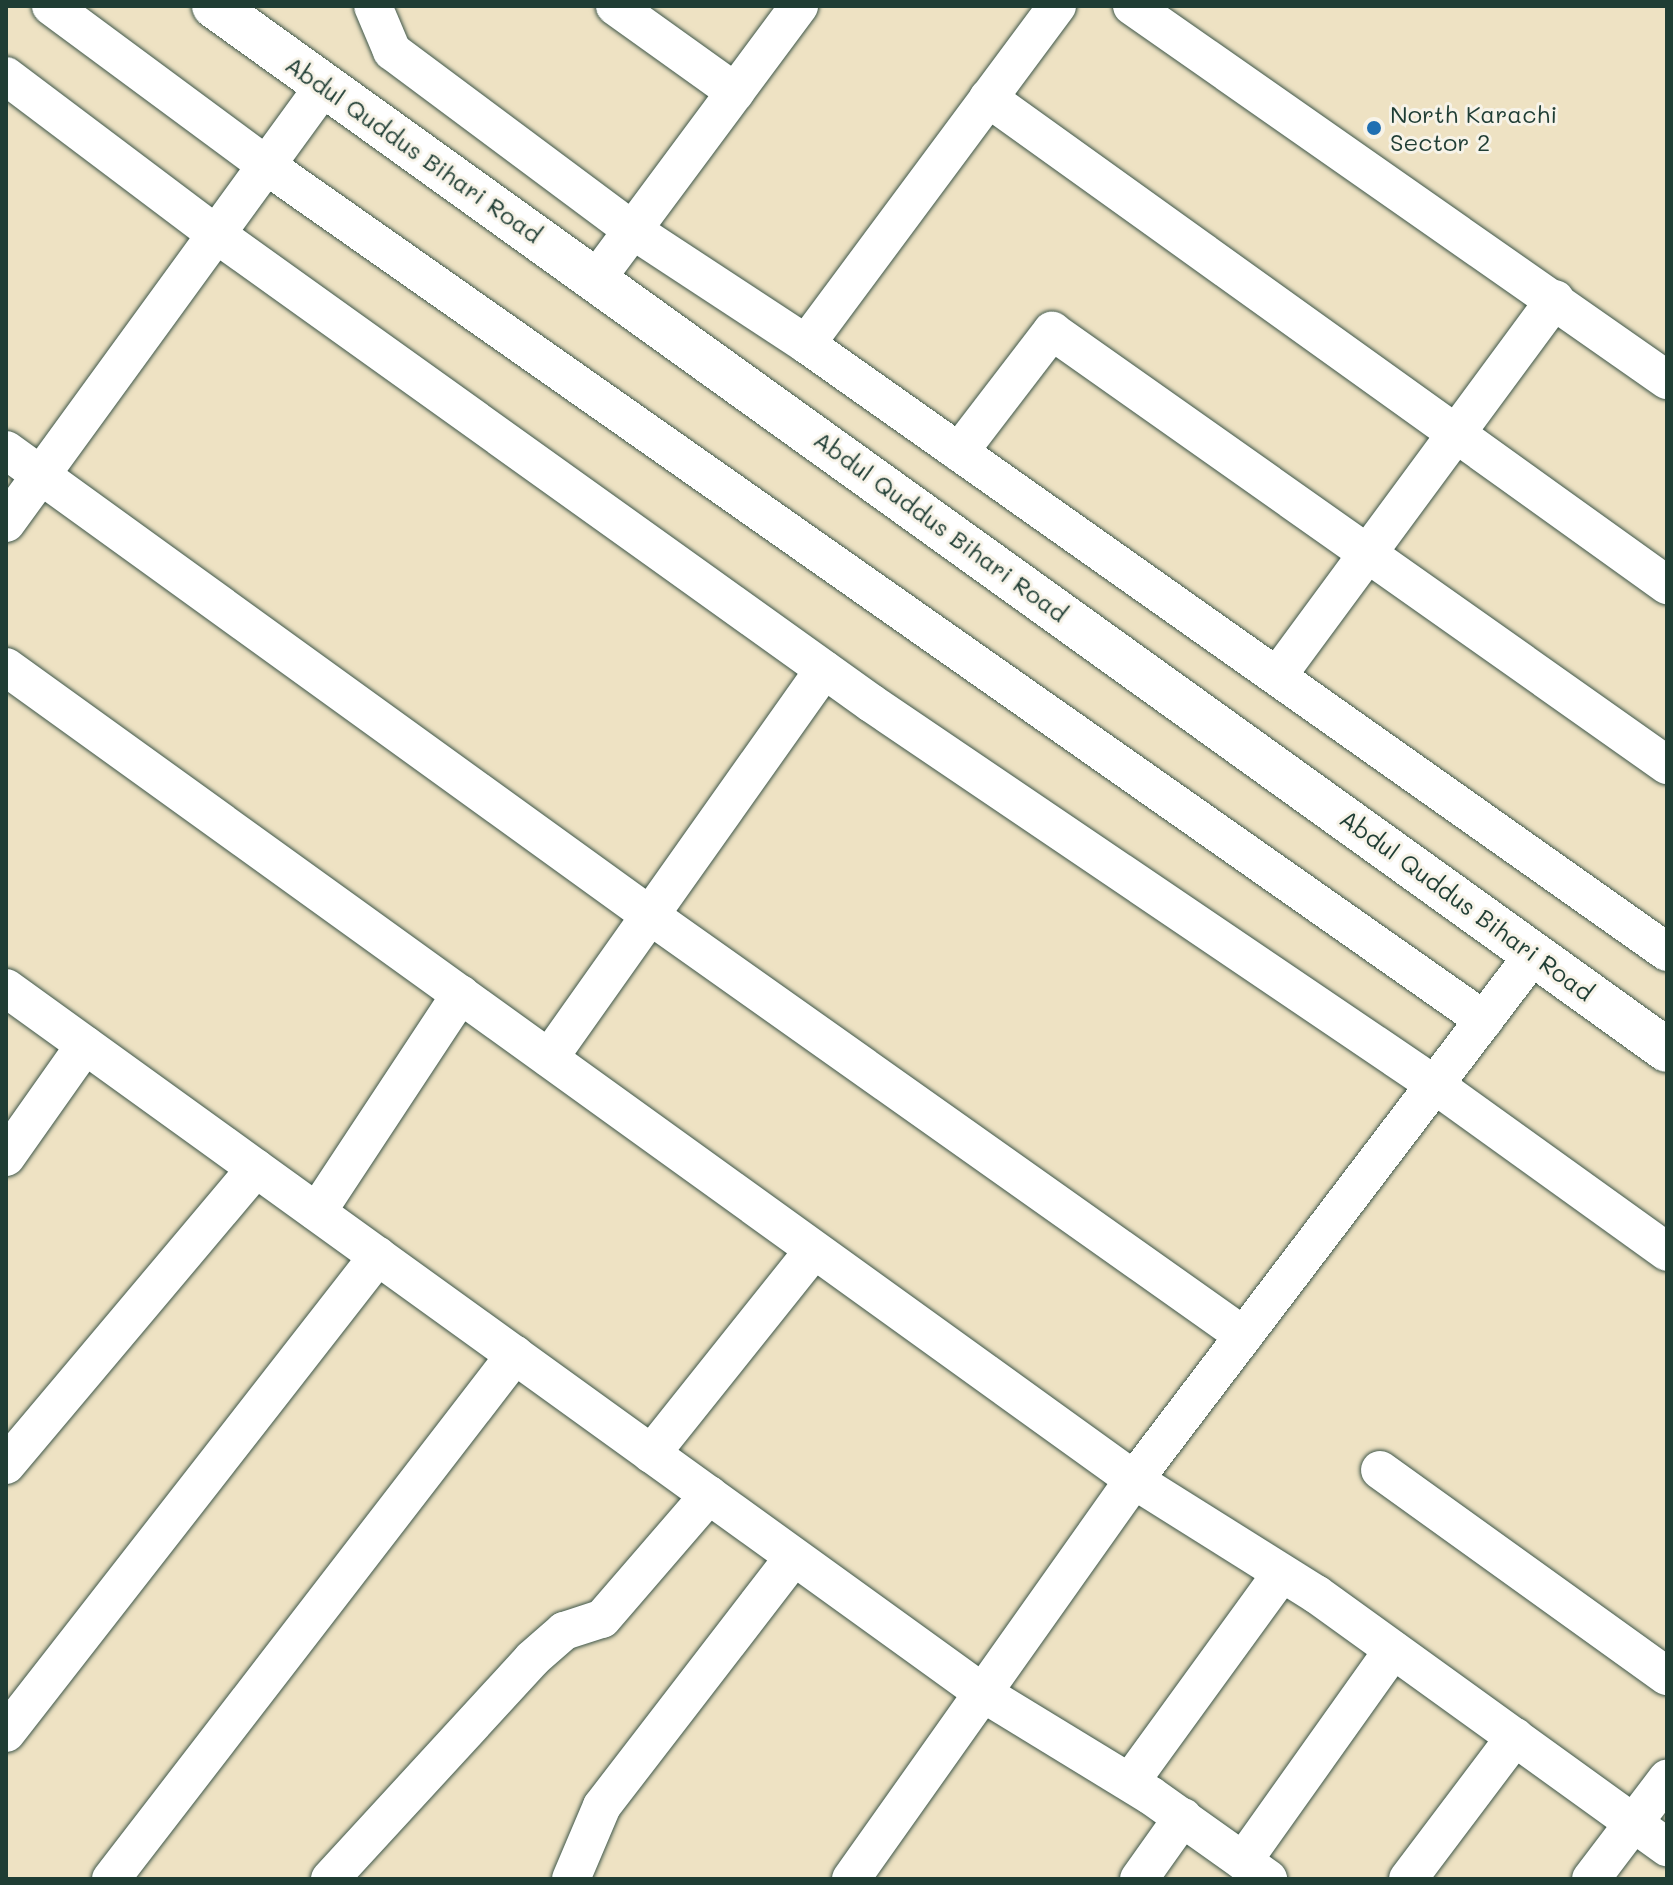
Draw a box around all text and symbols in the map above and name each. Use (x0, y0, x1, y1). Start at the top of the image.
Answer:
street label: Abdul Quddus Bihari Road (280, 49, 548, 249)
place label: North Karachi Sector 2 (1390, 100, 1557, 156)
marker: North Karachi Sector 2 (1365, 119, 1383, 137)
street label: Abdul Quddus Bihari Road (809, 424, 1073, 628)
street label: Abdul Quddus Bihari Road (1335, 803, 1599, 1007)

